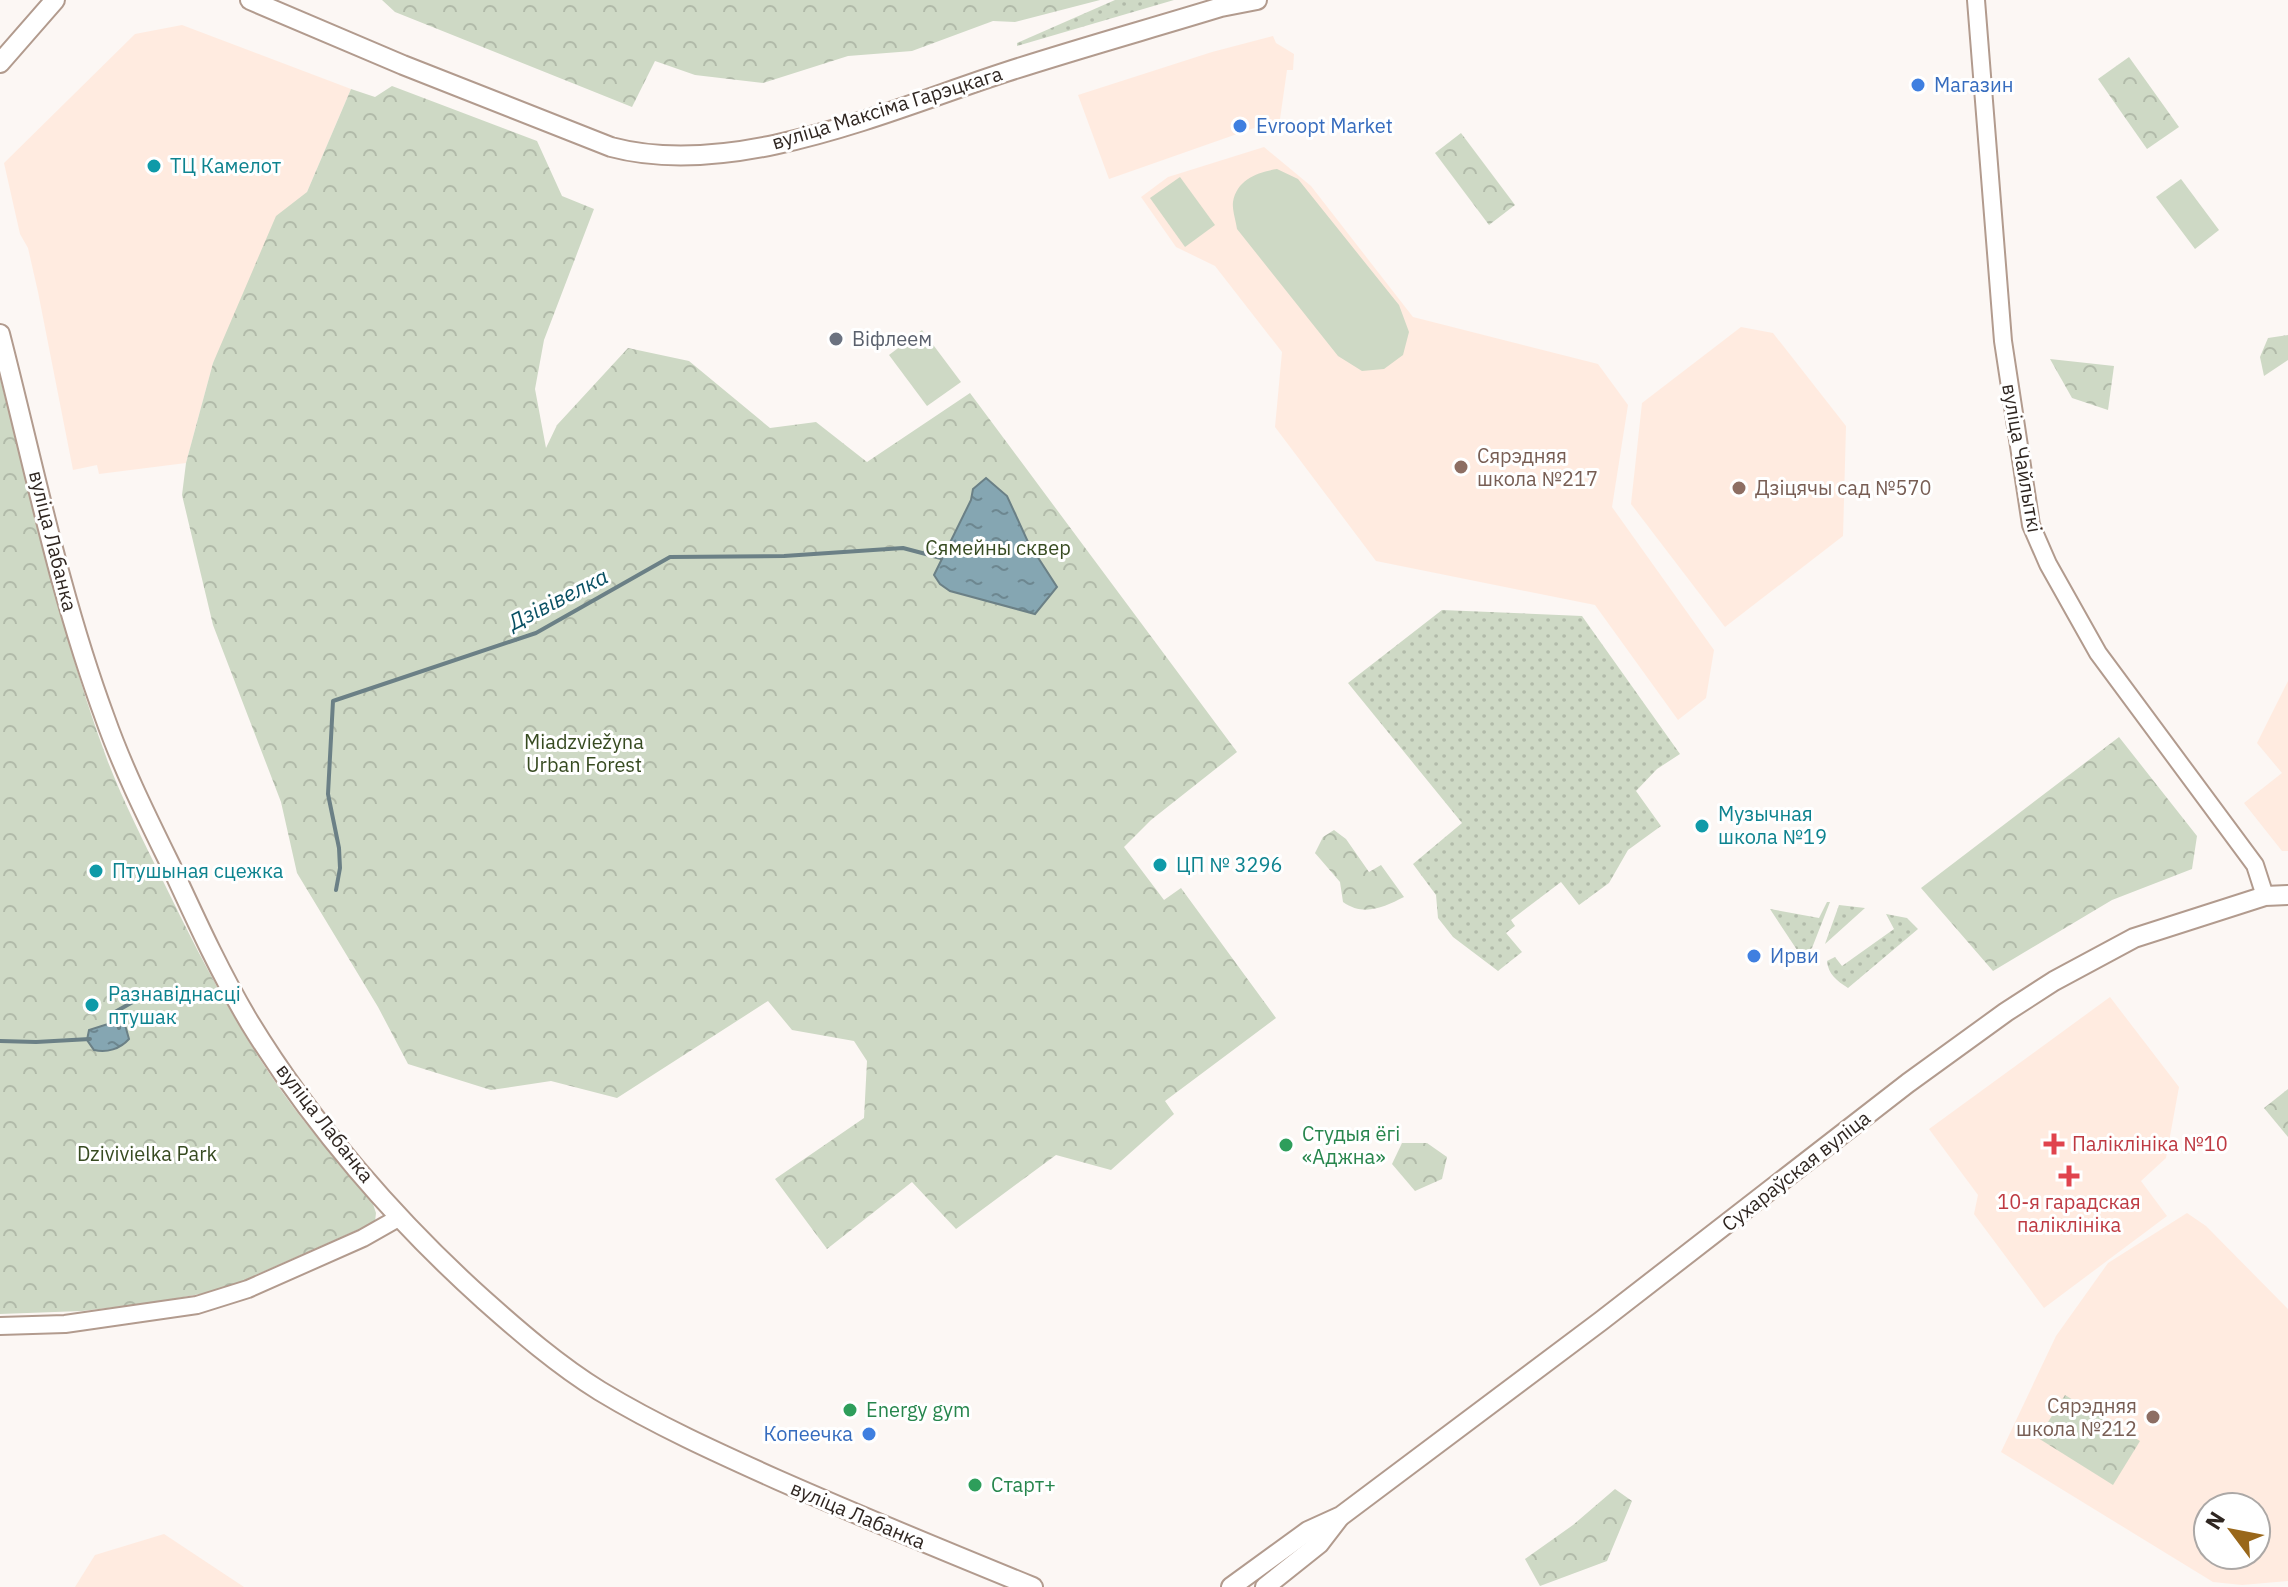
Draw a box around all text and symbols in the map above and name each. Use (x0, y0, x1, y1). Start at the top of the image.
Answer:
street label: вуліца Максіма Гарэцкага (768, 59, 1006, 155)
place label: Магазин (1934, 71, 2014, 98)
marker: Магазин (1909, 76, 1927, 94)
place label: Evroopt Market (1256, 112, 1393, 139)
marker: Evroopt Market (1231, 117, 1249, 135)
place label: ТЦ Камелот (170, 152, 282, 179)
marker: ТЦ Камелот (145, 157, 163, 175)
place label: Віфлеем (852, 325, 932, 352)
marker: Віфлеем (827, 330, 845, 348)
street label: вуліца Чайлыткі (1996, 381, 2049, 535)
place label: Сярэдняя школа №217 (1477, 442, 1598, 492)
marker: Сярэдняя школа №217 (1452, 458, 1470, 476)
street label: вуліца Лабанка (23, 468, 84, 614)
place label: Дзіцячы сад №570 (1755, 474, 1932, 501)
marker: Дзіцячы сад №570 (1730, 479, 1748, 497)
park label: Сямейны сквер (925, 534, 1071, 561)
water label: Дзівівелка (501, 561, 613, 637)
park label: Miadzviežyna Urban Forest (524, 728, 644, 778)
place label: Музычная школа №19 (1718, 800, 1827, 850)
marker: Музычная школа №19 (1693, 817, 1711, 835)
place label: ЦП № 3296 (1176, 851, 1282, 878)
marker: ЦП № 3296 (1151, 856, 1169, 874)
place label: Птушыная сцежка (112, 857, 284, 884)
marker: Птушыная сцежка (87, 862, 105, 880)
place label: Ирви (1770, 942, 1819, 969)
marker: Ирви (1745, 947, 1763, 965)
place label: Разнавіднасці птушак (108, 980, 241, 1030)
marker: Разнавіднасці птушак (83, 996, 101, 1014)
street label: вуліца Лабанка (270, 1058, 381, 1188)
street label: Сухараўская вуліца (1716, 1104, 1876, 1237)
place label: Студыя ёгі «Аджна» (1302, 1120, 1400, 1170)
place label: Паліклініка №10 (2072, 1130, 2228, 1157)
marker: Паліклініка №10 (2043, 1133, 2065, 1155)
marker: Студыя ёгі «Аджна» (1277, 1136, 1295, 1154)
park label: Dzivivielka Park (77, 1140, 218, 1167)
marker: 10-я гарадская паліклініка (2058, 1165, 2080, 1187)
place label: 10-я гарадская паліклініка (1997, 1188, 2141, 1238)
place label: Сярэдняя школа №212 (2016, 1392, 2137, 1442)
place label: Energy gym (866, 1396, 970, 1423)
marker: Energy gym (841, 1401, 859, 1419)
marker: Сярэдняя школа №212 (2144, 1408, 2162, 1426)
place label: Копеечка (763, 1420, 853, 1447)
marker: Копеечка (860, 1425, 878, 1443)
place label: Старт+ (991, 1471, 1056, 1498)
street label: вуліца Лабанка (787, 1474, 930, 1555)
marker: Старт+ (966, 1476, 984, 1494)
north arrow (2192, 1491, 2272, 1571)
text: N (2198, 1506, 2231, 1535)

